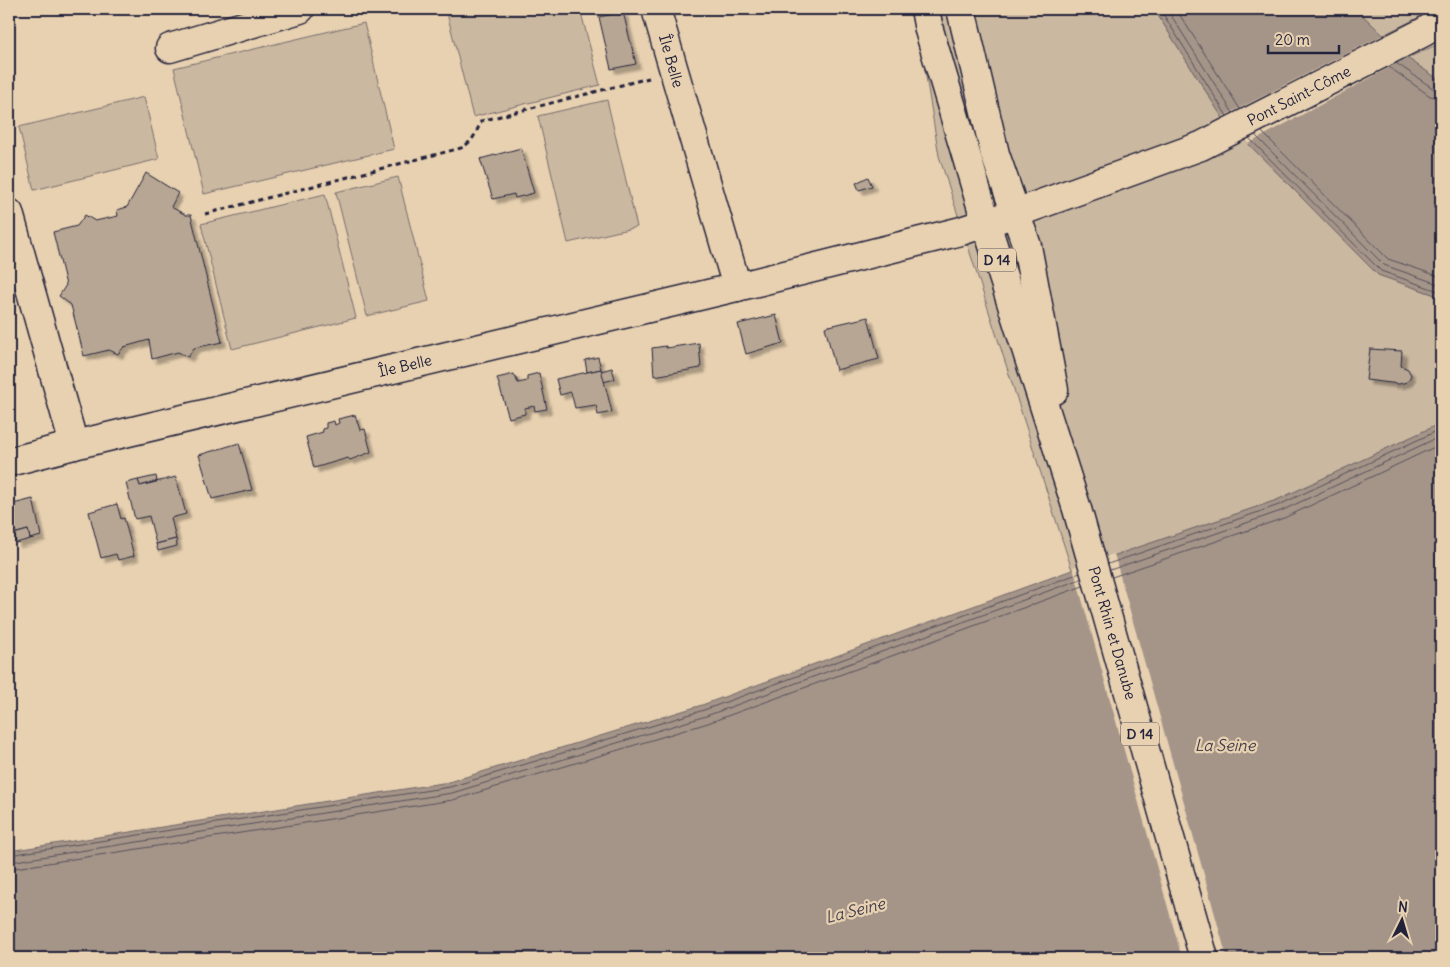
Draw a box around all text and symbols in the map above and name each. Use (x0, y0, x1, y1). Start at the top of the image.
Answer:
scale bar (1268, 22, 1339, 54)
text: 20 m (1275, 30, 1310, 49)
street label: Île Belle (655, 32, 688, 90)
street label: Pont Saint-Côme (1244, 61, 1354, 130)
road number: D 14 (978, 248, 1016, 272)
street label: Île Belle (376, 350, 433, 381)
street label: Pont Rhin et Danube (1084, 564, 1141, 702)
road number: D 14 (1121, 722, 1159, 746)
water label: La Seine (1195, 735, 1257, 755)
water label: La Seine (823, 893, 888, 927)
north arrow (1378, 894, 1428, 944)
text: N (1398, 898, 1409, 916)

